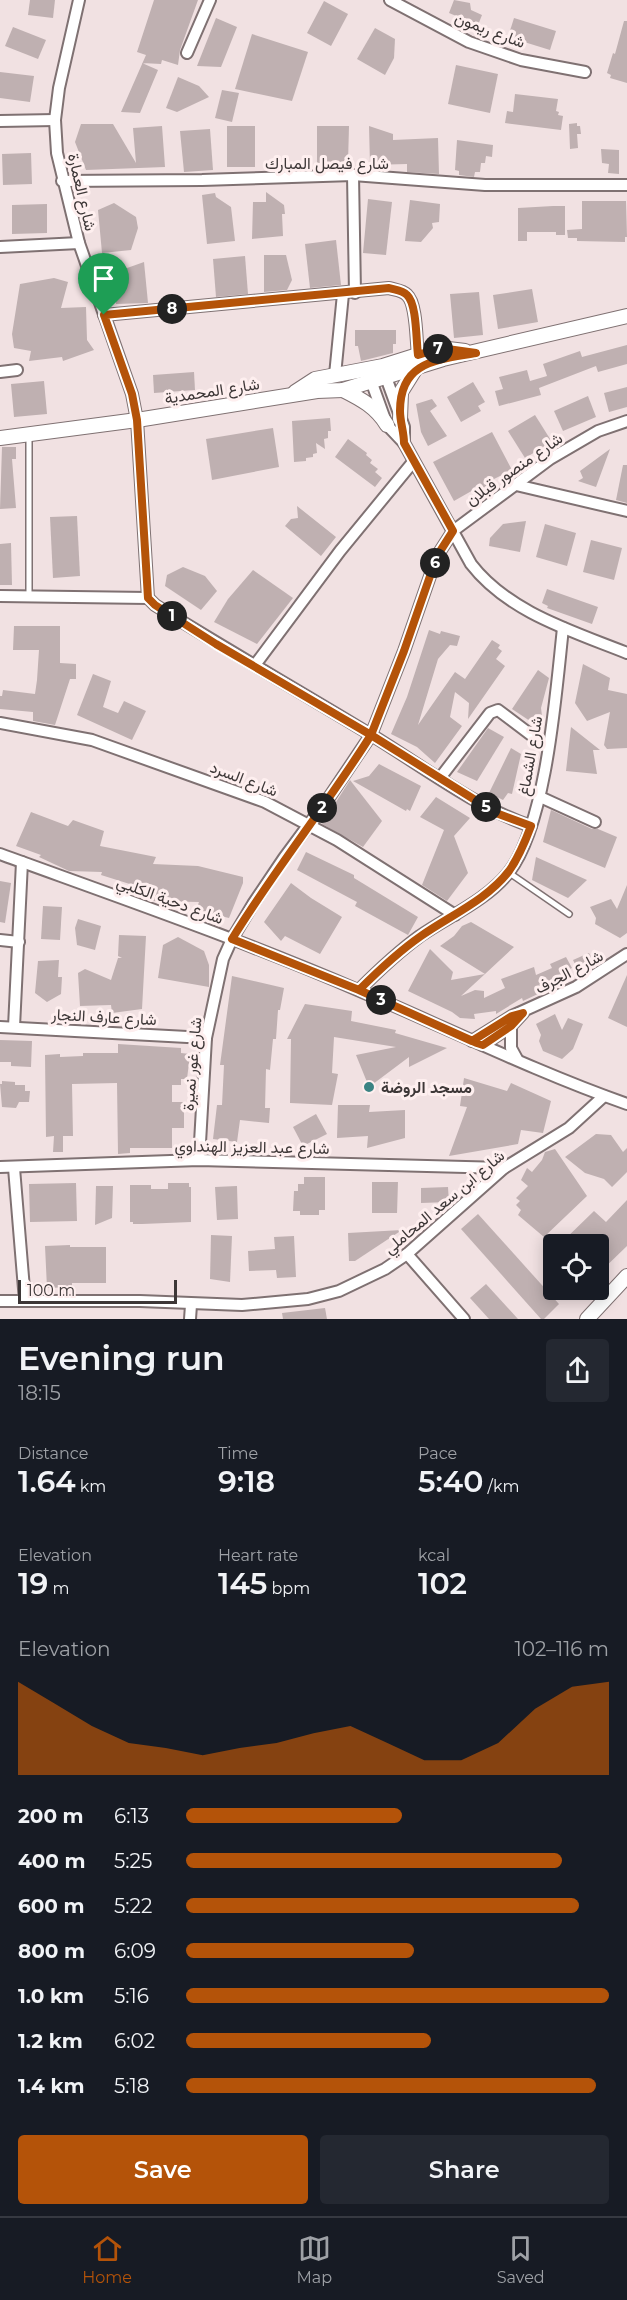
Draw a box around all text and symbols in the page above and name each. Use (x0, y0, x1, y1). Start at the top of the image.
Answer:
street label: شارع ريمون (451, 8, 528, 54)
street label: شارع العمارة (62, 151, 100, 233)
street label: شارع فيصل المبارك (265, 154, 389, 175)
pin (78, 253, 129, 315)
icon: arrive (87, 262, 120, 295)
pin: 8 (157, 294, 187, 324)
text: 8 (167, 299, 177, 318)
pin: 7 (423, 334, 453, 364)
text: 7 (433, 339, 443, 358)
street label: شارع المحمدية (163, 374, 261, 410)
street label: شارع منصور قبلان (462, 428, 567, 511)
pin: 6 (420, 548, 450, 578)
text: 6 (430, 553, 440, 572)
pin: 1 (157, 601, 187, 631)
text: 1 (169, 606, 175, 625)
street label: شارع الشماغ (514, 715, 548, 798)
street label: شارع السرد (207, 757, 280, 802)
pin: 5 (471, 792, 501, 822)
pin: 2 (307, 793, 337, 823)
text: 5 (481, 797, 491, 816)
text: 2 (317, 798, 327, 817)
street label: شارع دحية الكلبي (113, 872, 226, 932)
street label: شارع الجرف (532, 946, 607, 1000)
pin: 3 (366, 985, 396, 1015)
text: 3 (376, 990, 386, 1009)
street label: شارع عارف النجار (50, 1005, 157, 1031)
street label: شارع غور نميرة (178, 1016, 208, 1112)
place label: مسجد الروضة (381, 1078, 472, 1098)
marker: مسجد الروضة (362, 1080, 376, 1094)
street label: شارع عبد العزيز الهنداوي (174, 1136, 330, 1162)
street label: شارع ابن سعد المحاملي (380, 1146, 511, 1261)
map controls (543, 1234, 609, 1300)
button: locate (543, 1234, 609, 1300)
scale bar (18, 1277, 177, 1304)
text: 100 m (27, 1281, 75, 1300)
text: Evening run (18, 1338, 225, 1378)
button: share (546, 1339, 609, 1402)
text: 18:15 (18, 1381, 61, 1405)
text: Distance (18, 1444, 88, 1463)
text: Time (218, 1444, 258, 1463)
text: Pace (418, 1444, 457, 1463)
text: 1.64 (18, 1463, 76, 1500)
text: 9:18 (218, 1463, 275, 1500)
text: 5:40 (418, 1463, 483, 1500)
text: km (76, 1477, 106, 1496)
text: /km (483, 1477, 519, 1496)
text: Elevation (18, 1546, 92, 1565)
text: Heart rate (218, 1546, 298, 1565)
text: kcal (418, 1546, 450, 1565)
text: 19 (18, 1565, 48, 1602)
text: 145 (218, 1565, 267, 1602)
text: 102 (418, 1565, 467, 1602)
text: m (48, 1579, 69, 1598)
text: bpm (267, 1579, 310, 1598)
text: Elevation (18, 1637, 110, 1661)
text: 102–116 m (515, 1637, 609, 1661)
text: 200 m (18, 1804, 84, 1828)
text: 6:13 (114, 1804, 149, 1828)
text: 400 m (18, 1849, 86, 1873)
text: 5:25 (114, 1849, 152, 1873)
text: 600 m (18, 1894, 85, 1918)
text: 5:22 (114, 1894, 152, 1918)
text: 800 m (18, 1939, 85, 1963)
text: 6:09 (114, 1939, 156, 1963)
text: 1.0 km (18, 1984, 84, 2008)
text: 5:16 (114, 1984, 149, 2008)
text: 1.2 km (18, 2029, 83, 2053)
text: 6:02 (114, 2029, 155, 2053)
text: 1.4 km (18, 2074, 85, 2098)
text: 5:18 (114, 2074, 150, 2098)
button: Save (18, 2135, 308, 2204)
button: Share (320, 2135, 609, 2204)
tab: Home (82, 2232, 132, 2287)
tab: Map (297, 2232, 332, 2287)
tab: Saved (497, 2232, 545, 2287)

